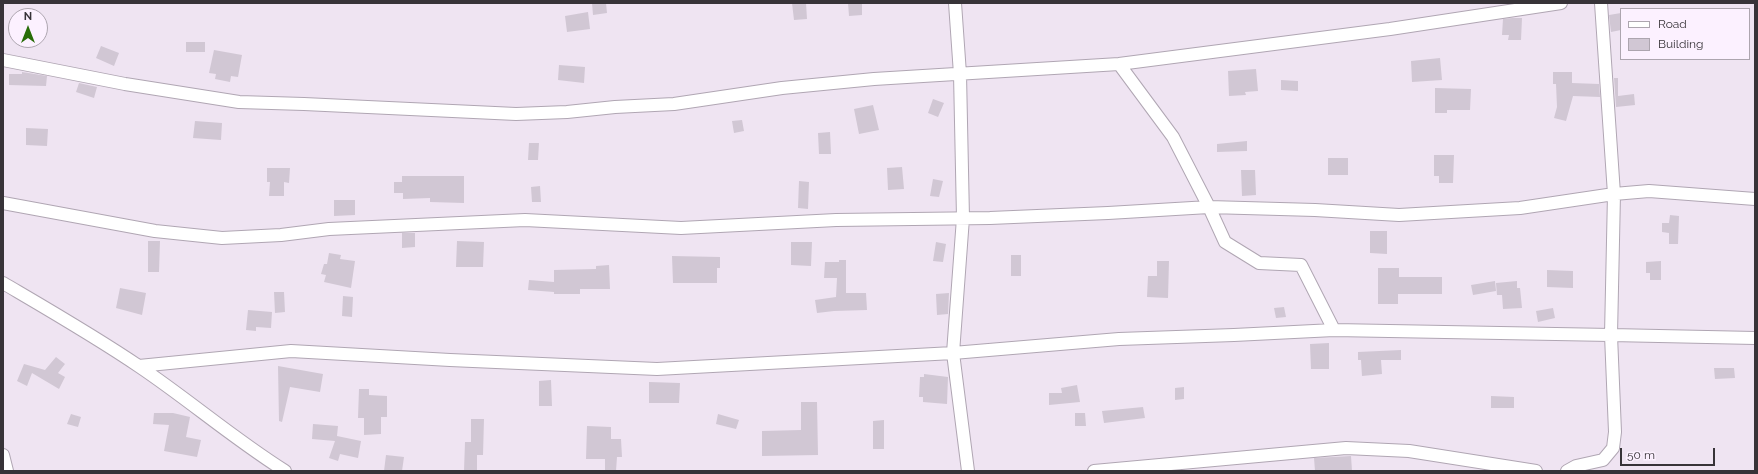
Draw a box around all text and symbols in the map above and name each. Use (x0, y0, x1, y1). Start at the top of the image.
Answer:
north arrow (8, 8, 48, 48)
legend (1620, 8, 1750, 60)
text: N (24, 10, 32, 23)
text: Road (1658, 17, 1687, 31)
text: Building (1658, 37, 1704, 51)
scale bar (1622, 440, 1717, 466)
text: 50 m (1627, 448, 1655, 462)

